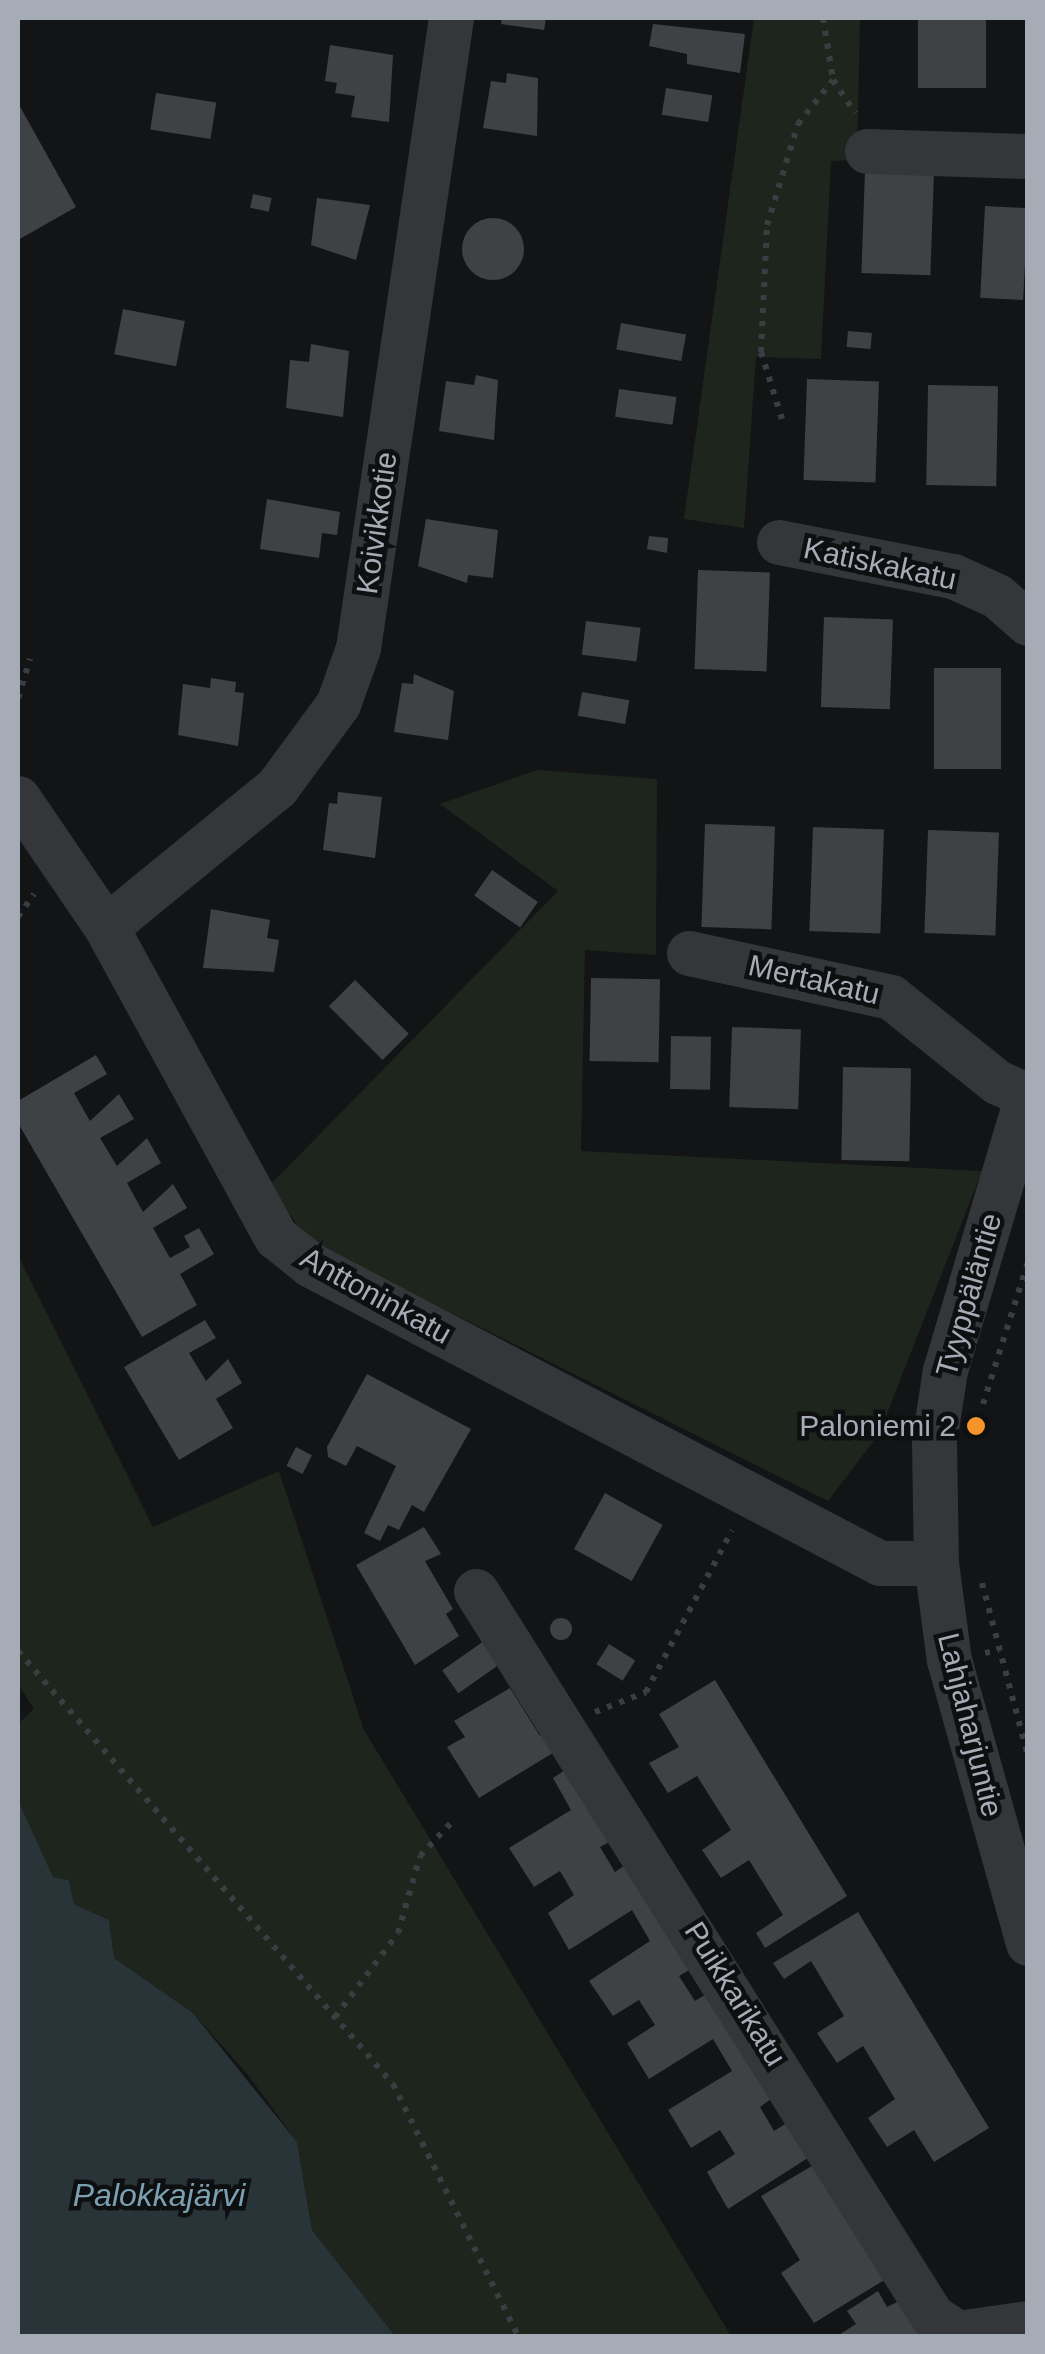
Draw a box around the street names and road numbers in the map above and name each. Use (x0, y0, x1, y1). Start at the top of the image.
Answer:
street label: Koivikkotie (349, 449, 405, 597)
street label: Katiskakatu (800, 530, 960, 598)
street label: Mertakatu (745, 947, 883, 1013)
street label: Tyyppäläntie (928, 1209, 1010, 1381)
street label: Anttoninkatu (294, 1240, 458, 1352)
street label: Lahjaharjuntie (930, 1629, 1010, 1821)
street label: Puikkarikatu (676, 1915, 794, 2073)

